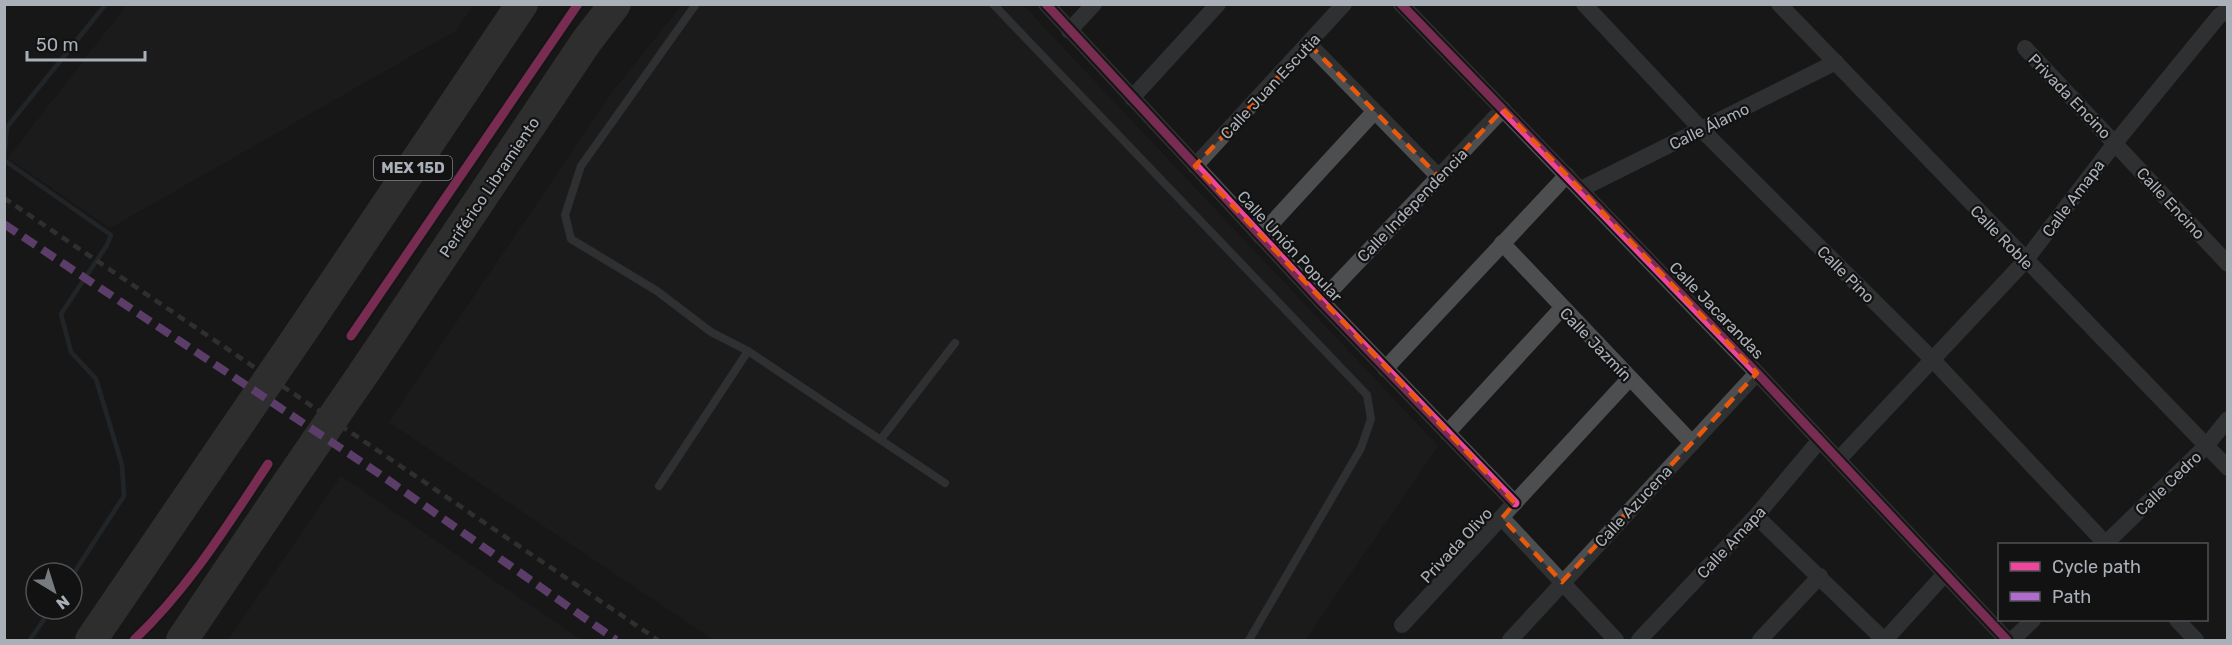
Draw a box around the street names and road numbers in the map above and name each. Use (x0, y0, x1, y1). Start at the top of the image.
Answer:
street label: Calle Juan Escutia (1216, 30, 1324, 143)
street label: Privada Encino (2024, 50, 2115, 143)
street label: Calle Álamo (1666, 99, 1752, 154)
street label: Periférico Libramiento (435, 113, 543, 261)
street label: Calle Independencia (1353, 145, 1471, 266)
road number: MEX 15D (374, 156, 452, 180)
street label: Calle Amapa (2038, 156, 2109, 241)
street label: Calle Encino (2133, 164, 2209, 243)
street label: Calle Unión Popular (1233, 187, 1346, 306)
street label: Calle Roble (1966, 201, 2037, 273)
street label: Calle Pino (1813, 242, 1878, 307)
street label: Calle Jacarandas (1665, 258, 1768, 363)
street label: Calle Jazmín (1556, 304, 1635, 385)
street label: Calle Cedro (2131, 447, 2205, 520)
street label: Calle Azucena (1591, 462, 1676, 551)
street label: Calle Amapa (1693, 502, 1770, 582)
street label: Privada Olivo (1417, 504, 1496, 587)

